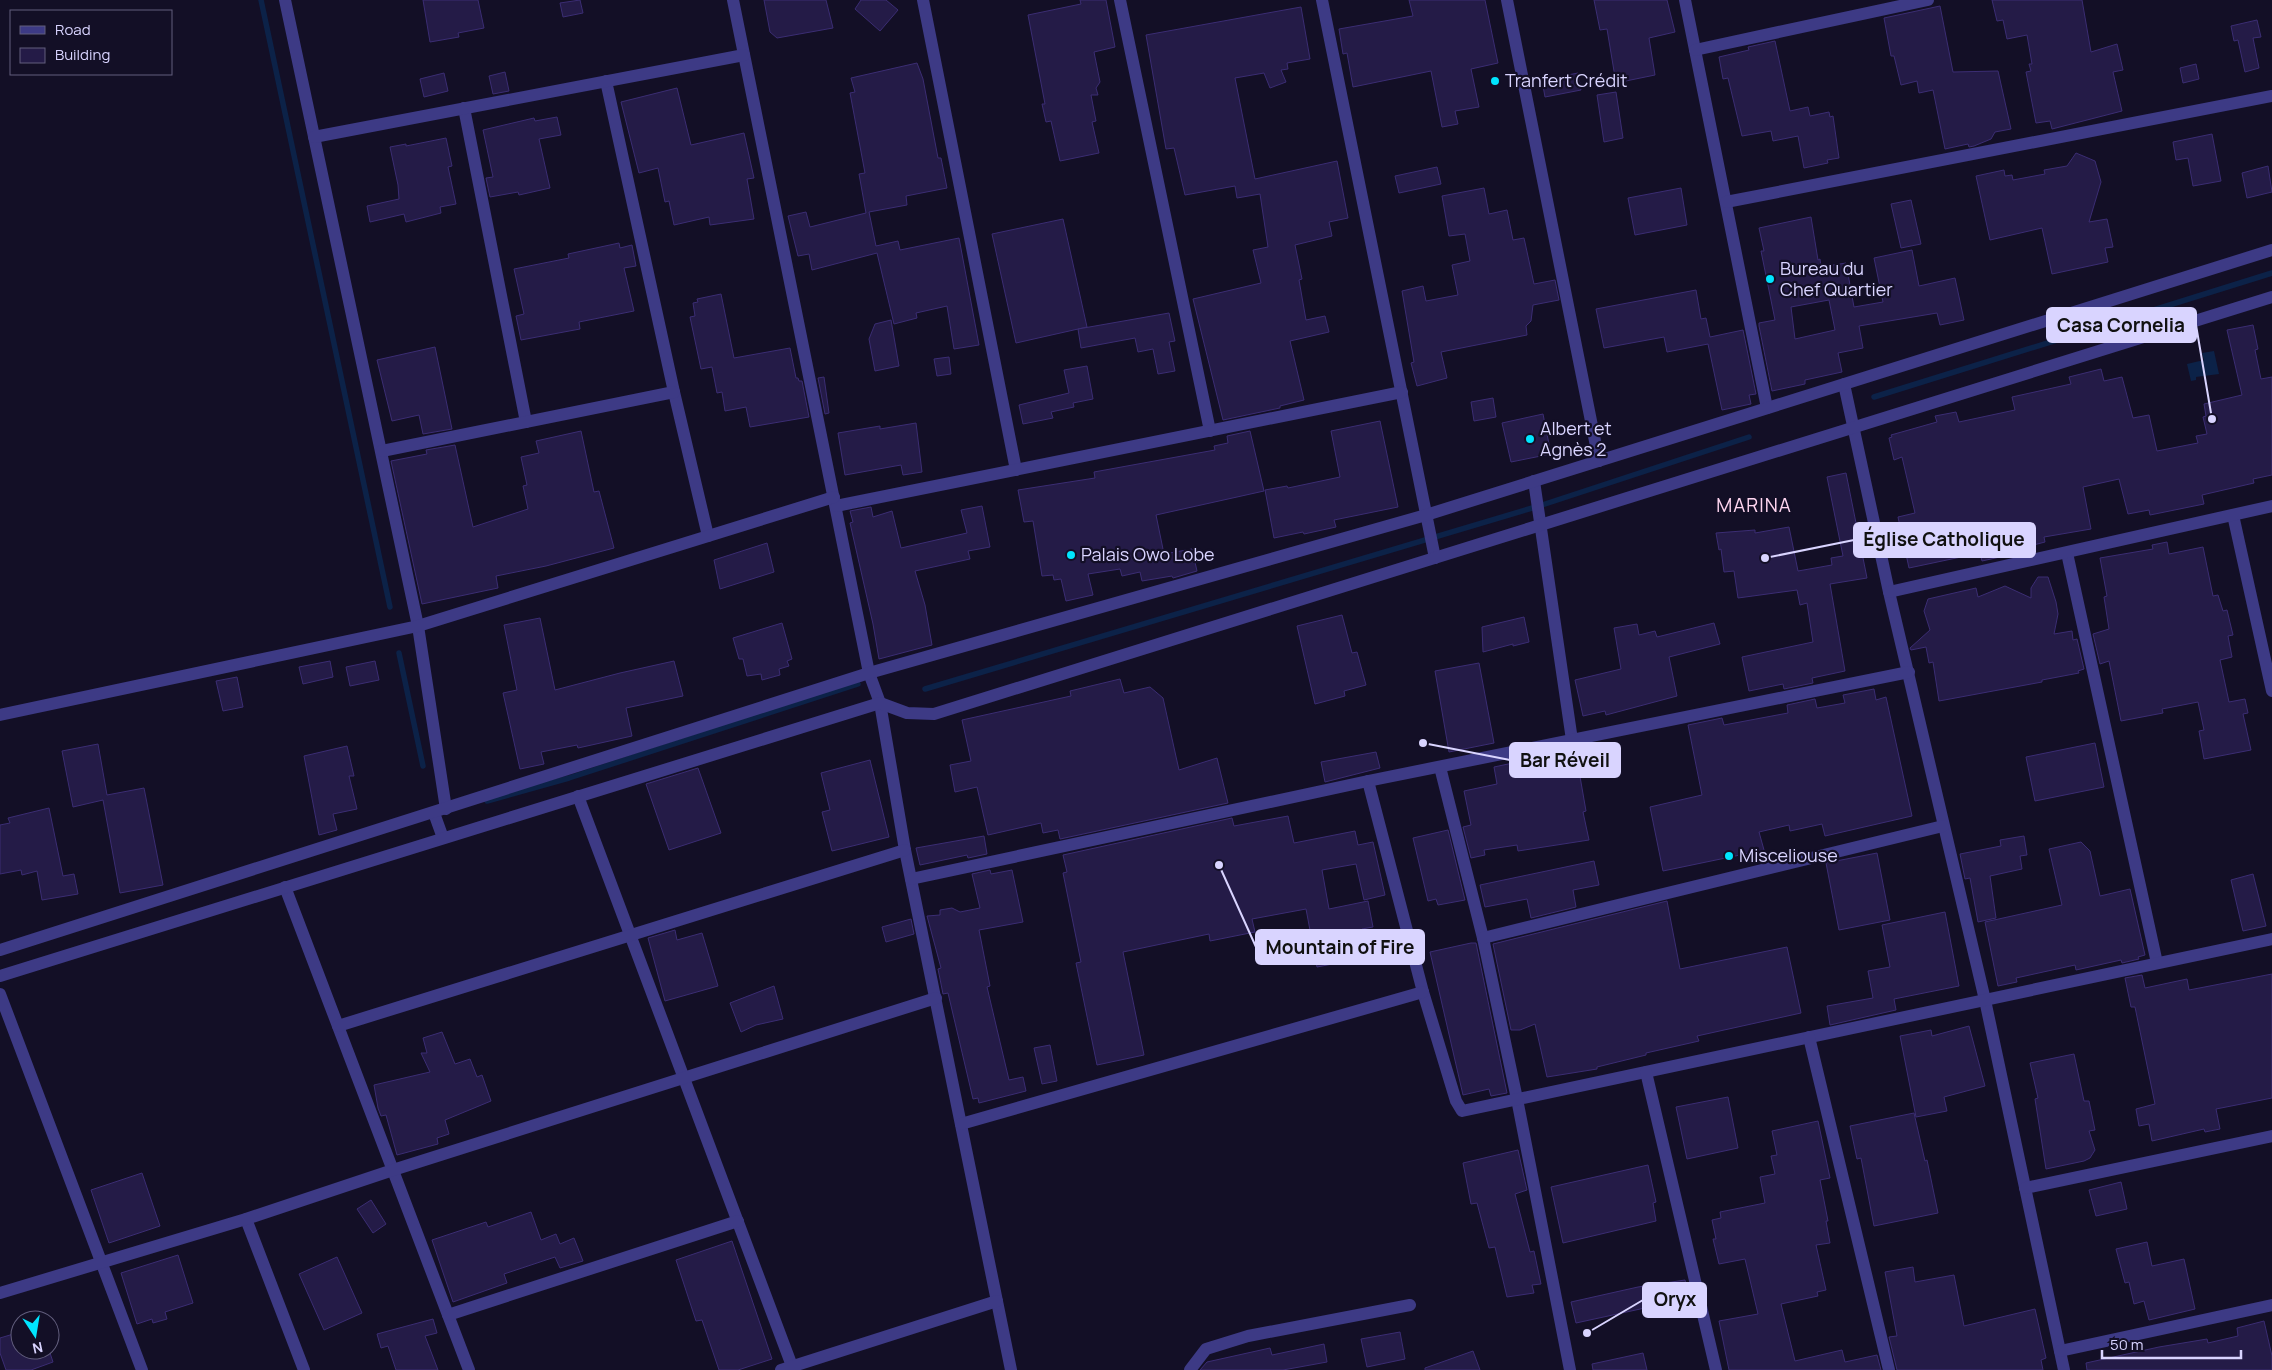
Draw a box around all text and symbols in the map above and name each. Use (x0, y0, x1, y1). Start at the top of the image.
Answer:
legend (10, 10, 172, 75)
text: Road (55, 19, 91, 40)
text: Building (55, 44, 110, 65)
place label: Tranfert Crédit (1505, 68, 1627, 92)
marker: Tranfert Crédit (1489, 75, 1501, 87)
place label: Bureau du Chef Quartier (1780, 256, 1893, 301)
marker: Bureau du Chef Quartier (1764, 273, 1776, 285)
callout: Casa Cornelia (2047, 308, 2196, 342)
text: Casa Cornelia (2057, 312, 2185, 338)
place label: Albert et Agnès 2 (1540, 416, 1612, 461)
marker: Albert et Agnès 2 (1524, 433, 1536, 445)
district label: MARINA (1716, 492, 1792, 518)
callout: Église Catholique (1854, 523, 2035, 557)
text: Église Catholique (1863, 526, 2025, 552)
place label: Palais Owo Lobe (1081, 542, 1215, 566)
marker: Palais Owo Lobe (1065, 549, 1077, 561)
callout: Bar Réveil (1510, 743, 1620, 777)
text: Bar Réveil (1520, 747, 1610, 773)
place label: Misceliouse (1739, 843, 1838, 867)
marker: Misceliouse (1723, 850, 1735, 862)
callout: Mountain of Fire (1256, 930, 1424, 964)
text: Mountain of Fire (1266, 934, 1414, 960)
callout: Oryx (1643, 1283, 1706, 1317)
text: Oryx (1654, 1286, 1697, 1312)
north arrow (10, 1310, 60, 1360)
scale bar (2102, 1328, 2241, 1360)
text: 50 m (2110, 1334, 2144, 1355)
text: N (31, 1338, 45, 1359)

